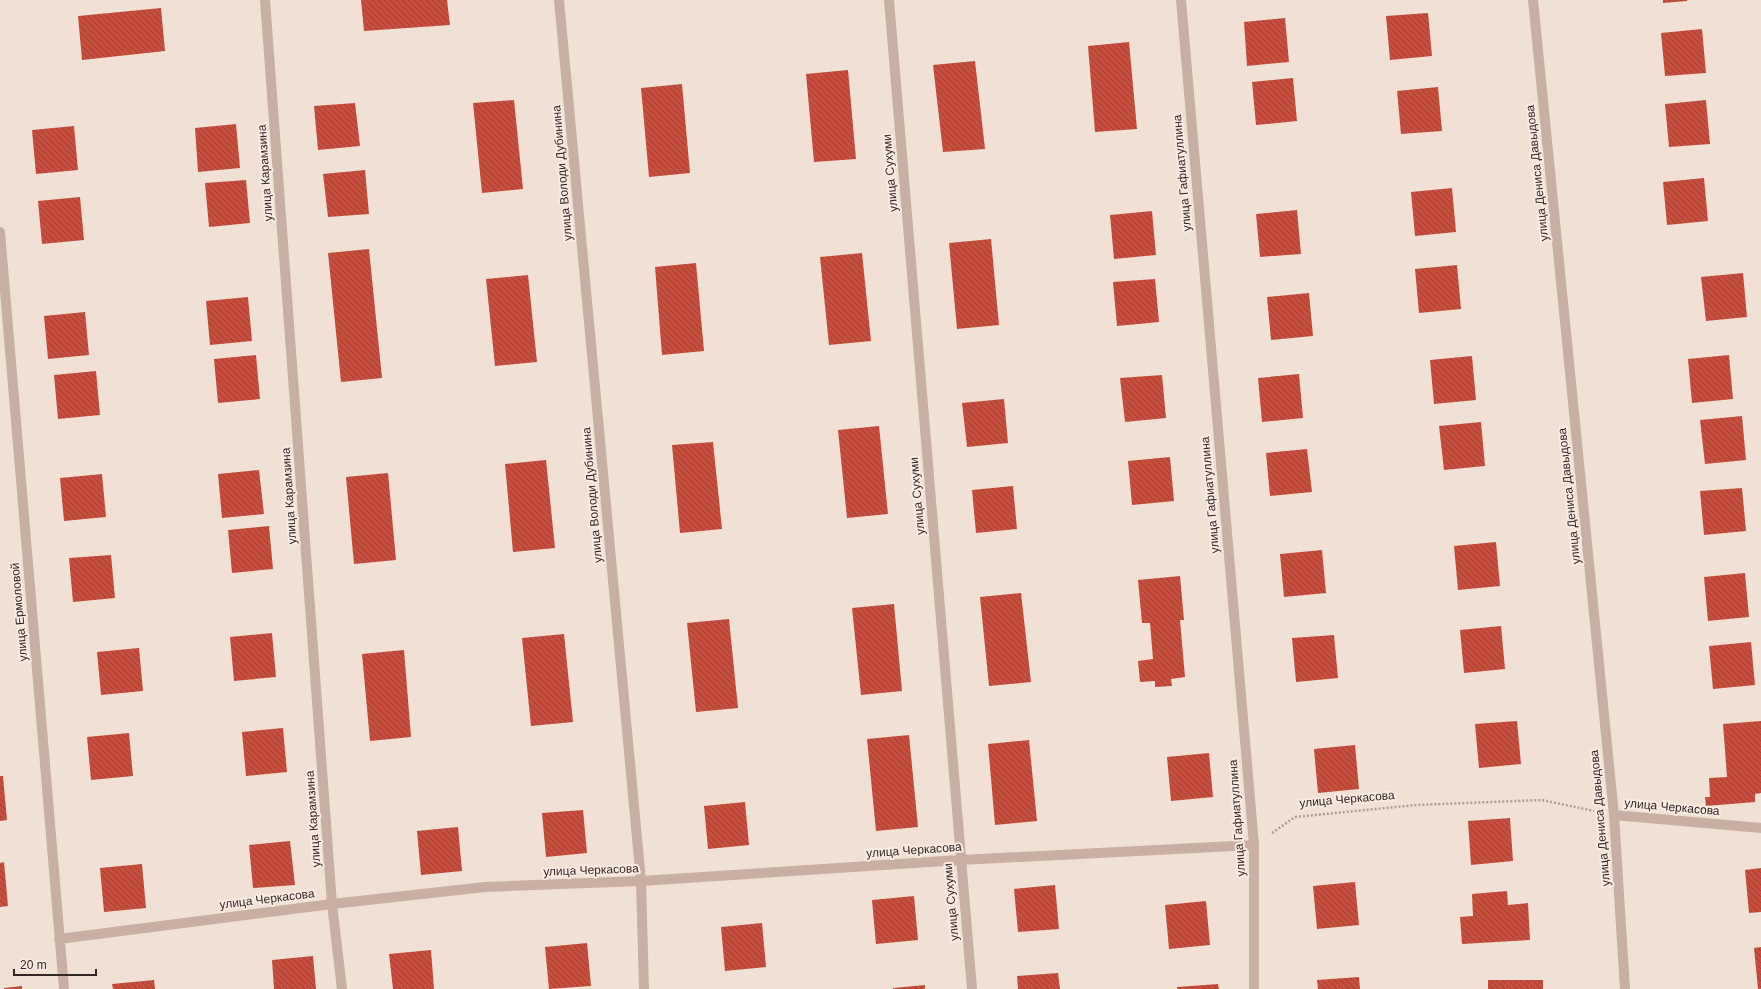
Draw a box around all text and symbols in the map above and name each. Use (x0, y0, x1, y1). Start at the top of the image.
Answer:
street label: улица Володи Дубинина (549, 104, 575, 241)
street label: улица Дениса Давыдова (1523, 104, 1551, 242)
street label: улица Гафиатуллина (1170, 114, 1194, 232)
street label: улица Карамзина (255, 124, 275, 222)
street label: улица Сухуми (880, 134, 900, 212)
street label: улица Володи Дубинина (579, 426, 605, 563)
street label: улица Дениса Давыдова (1555, 427, 1583, 565)
street label: улица Гафиатуллина (1198, 436, 1222, 554)
street label: улица Карамзина (279, 447, 299, 545)
street label: улица Сухуми (907, 457, 927, 535)
street label: улица Ермоловой (8, 562, 30, 662)
street label: улица Дениса Давыдова (1587, 749, 1613, 887)
street label: улица Гафиатуллина (1226, 759, 1248, 877)
street label: улица Карамзина (303, 770, 323, 868)
street label: улица Черкасова (1299, 788, 1396, 810)
street label: улица Черкасова (1624, 796, 1721, 818)
street label: улица Черкасова (866, 840, 962, 860)
street label: улица Черкасова (543, 861, 639, 879)
street label: улица Сухуми (941, 863, 961, 941)
street label: улица Черкасова (219, 886, 316, 912)
scale bar (14, 951, 96, 977)
text: 20 m (20, 958, 47, 972)

